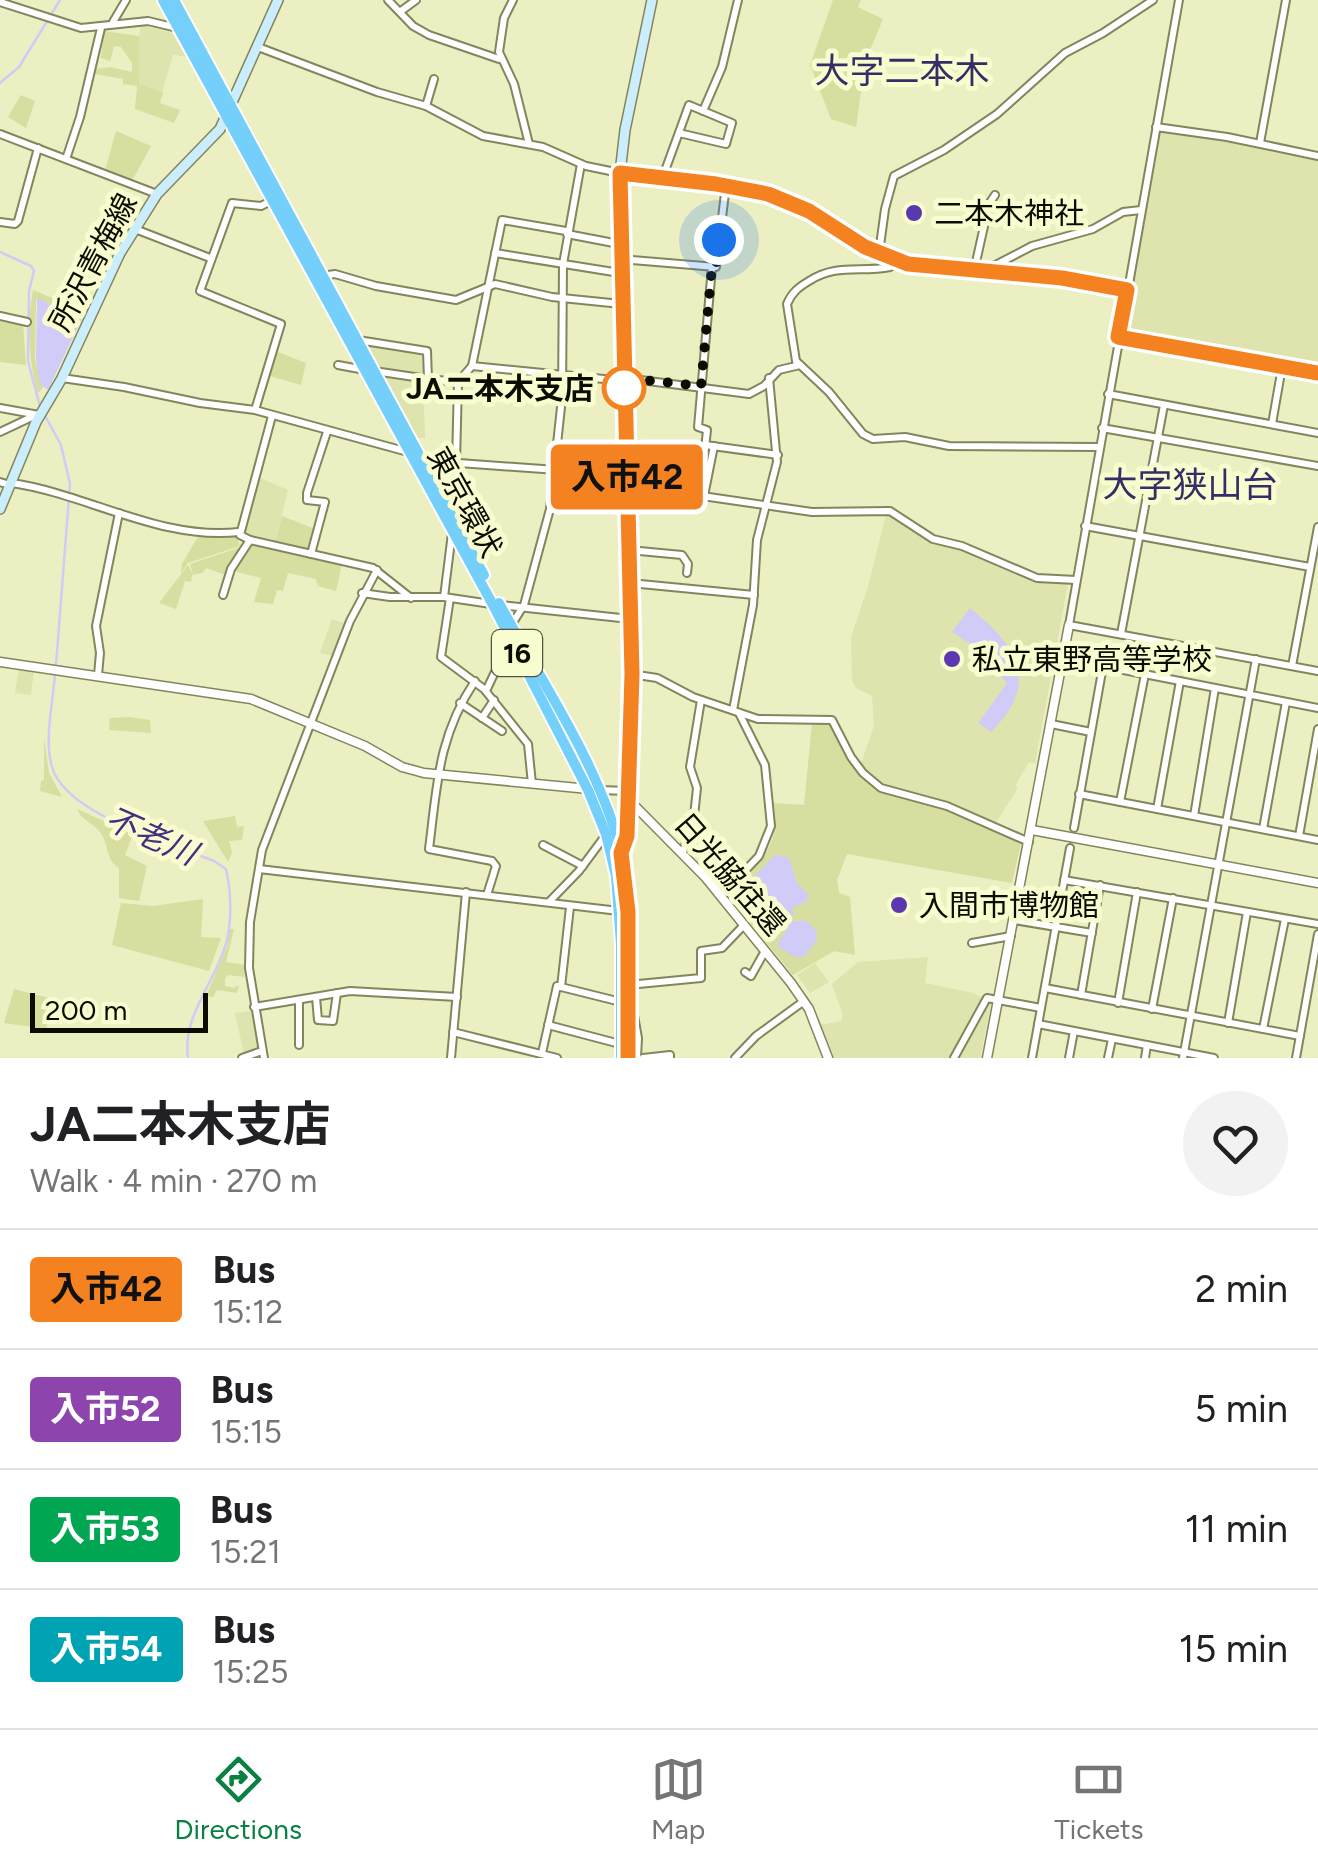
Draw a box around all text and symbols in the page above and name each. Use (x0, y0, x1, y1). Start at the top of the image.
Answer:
district label: 大字二本木 (814, 50, 990, 92)
street label: 所沢青梅線 (41, 187, 145, 337)
place label: 二本木神社 (934, 195, 1084, 232)
marker: 二本木神社 (903, 202, 925, 224)
your location (694, 215, 744, 265)
marker: JA二本木支店 (603, 367, 645, 409)
place label: JA二本木支店 (406, 370, 594, 407)
street label: 東京環状 (420, 441, 510, 563)
line badge: 入市42 (557, 444, 697, 510)
text: 入市42 (571, 456, 683, 498)
district label: 大字狭山台 (1102, 464, 1278, 506)
road number: 16 (492, 630, 542, 676)
place label: 私立東野高等学校 (972, 641, 1212, 678)
marker: 私立東野高等学校 (941, 648, 963, 670)
water label: 不老川 (99, 799, 205, 874)
street label: 日光脇往還 (667, 805, 793, 943)
place label: 入間市博物館 (919, 887, 1099, 924)
marker: 入間市博物館 (888, 894, 910, 916)
scale bar (30, 988, 208, 1032)
text: 200 m (45, 993, 127, 1027)
button: heart (1183, 1091, 1288, 1196)
text: JA二本木支店 (30, 1095, 331, 1153)
text: Walk · 4 min · 270 m (30, 1162, 317, 1200)
text: Bus (212, 1247, 275, 1293)
text: 2 min (1195, 1266, 1288, 1312)
text: 入市42 (50, 1268, 162, 1310)
text: 15:12 (212, 1293, 283, 1331)
text: Bus (211, 1367, 273, 1413)
text: 5 min (1194, 1386, 1288, 1432)
text: 入市52 (50, 1388, 161, 1430)
text: 15:15 (211, 1413, 282, 1451)
text: Bus (210, 1487, 272, 1533)
text: 11 min (1185, 1506, 1288, 1552)
text: 入市53 (50, 1508, 160, 1550)
text: 15:21 (210, 1533, 281, 1571)
text: Bus (213, 1607, 275, 1653)
text: 15 min (1179, 1626, 1288, 1672)
text: 入市54 (50, 1628, 163, 1670)
text: 15:25 (213, 1653, 289, 1691)
tab: Directions (174, 1752, 302, 1846)
tab: Map (651, 1752, 706, 1846)
tab: Tickets (1054, 1752, 1144, 1846)

